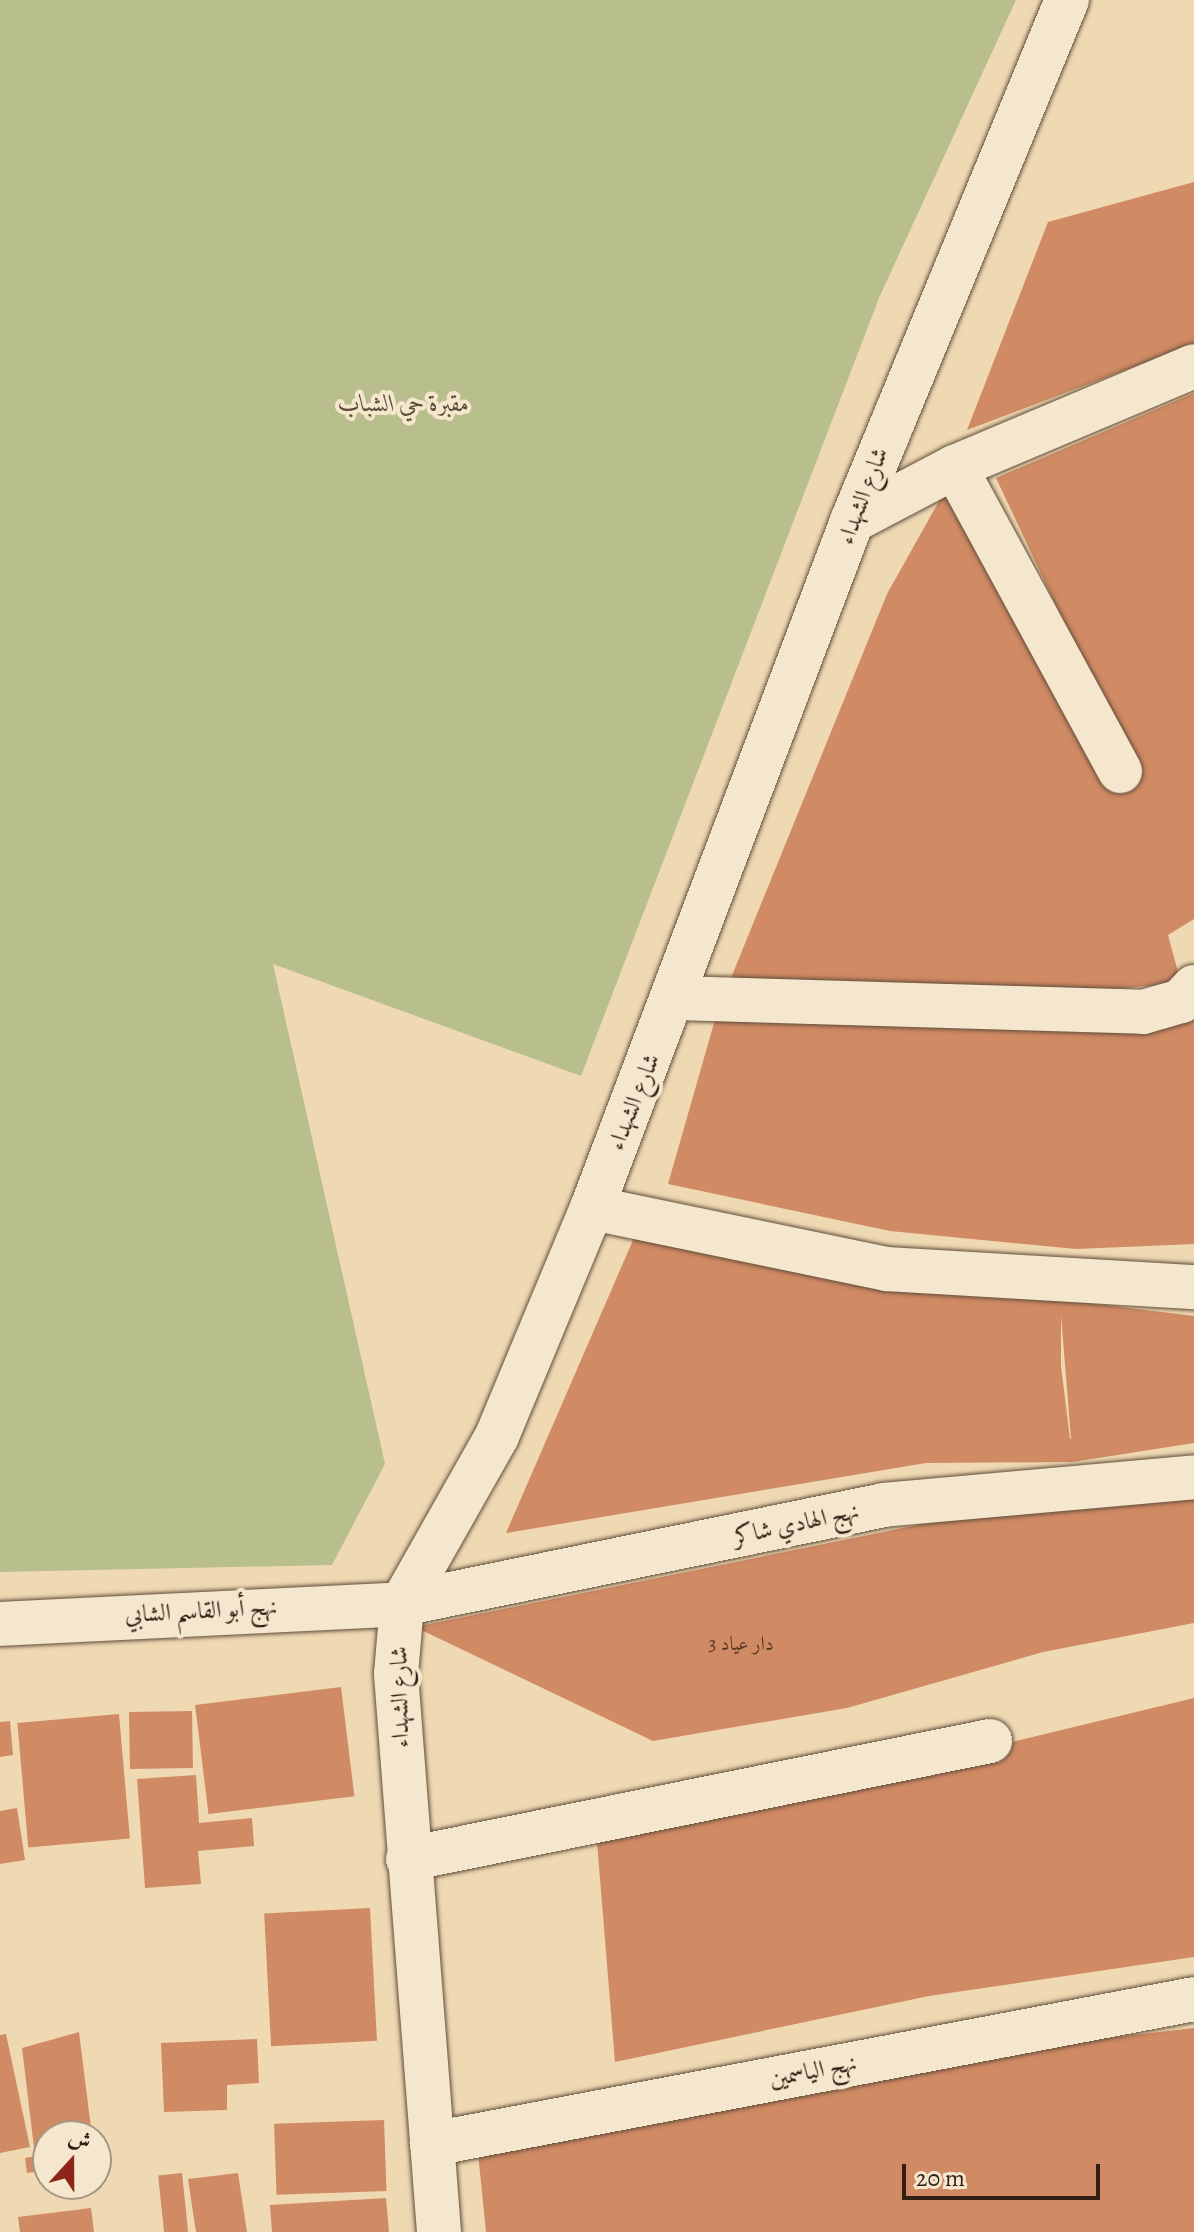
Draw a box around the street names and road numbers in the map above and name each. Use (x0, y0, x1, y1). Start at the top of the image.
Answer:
street label: شارع الشهداء (831, 443, 895, 549)
street label: شارع الشهداء (602, 1049, 666, 1155)
street label: نهج الهادي شاكر (730, 1497, 862, 1551)
street label: نهج أبو القاسم الشابي (124, 1593, 278, 1629)
street label: شارع الشهداء (385, 1646, 415, 1748)
street label: نهج الياسمين (767, 2048, 859, 2094)

